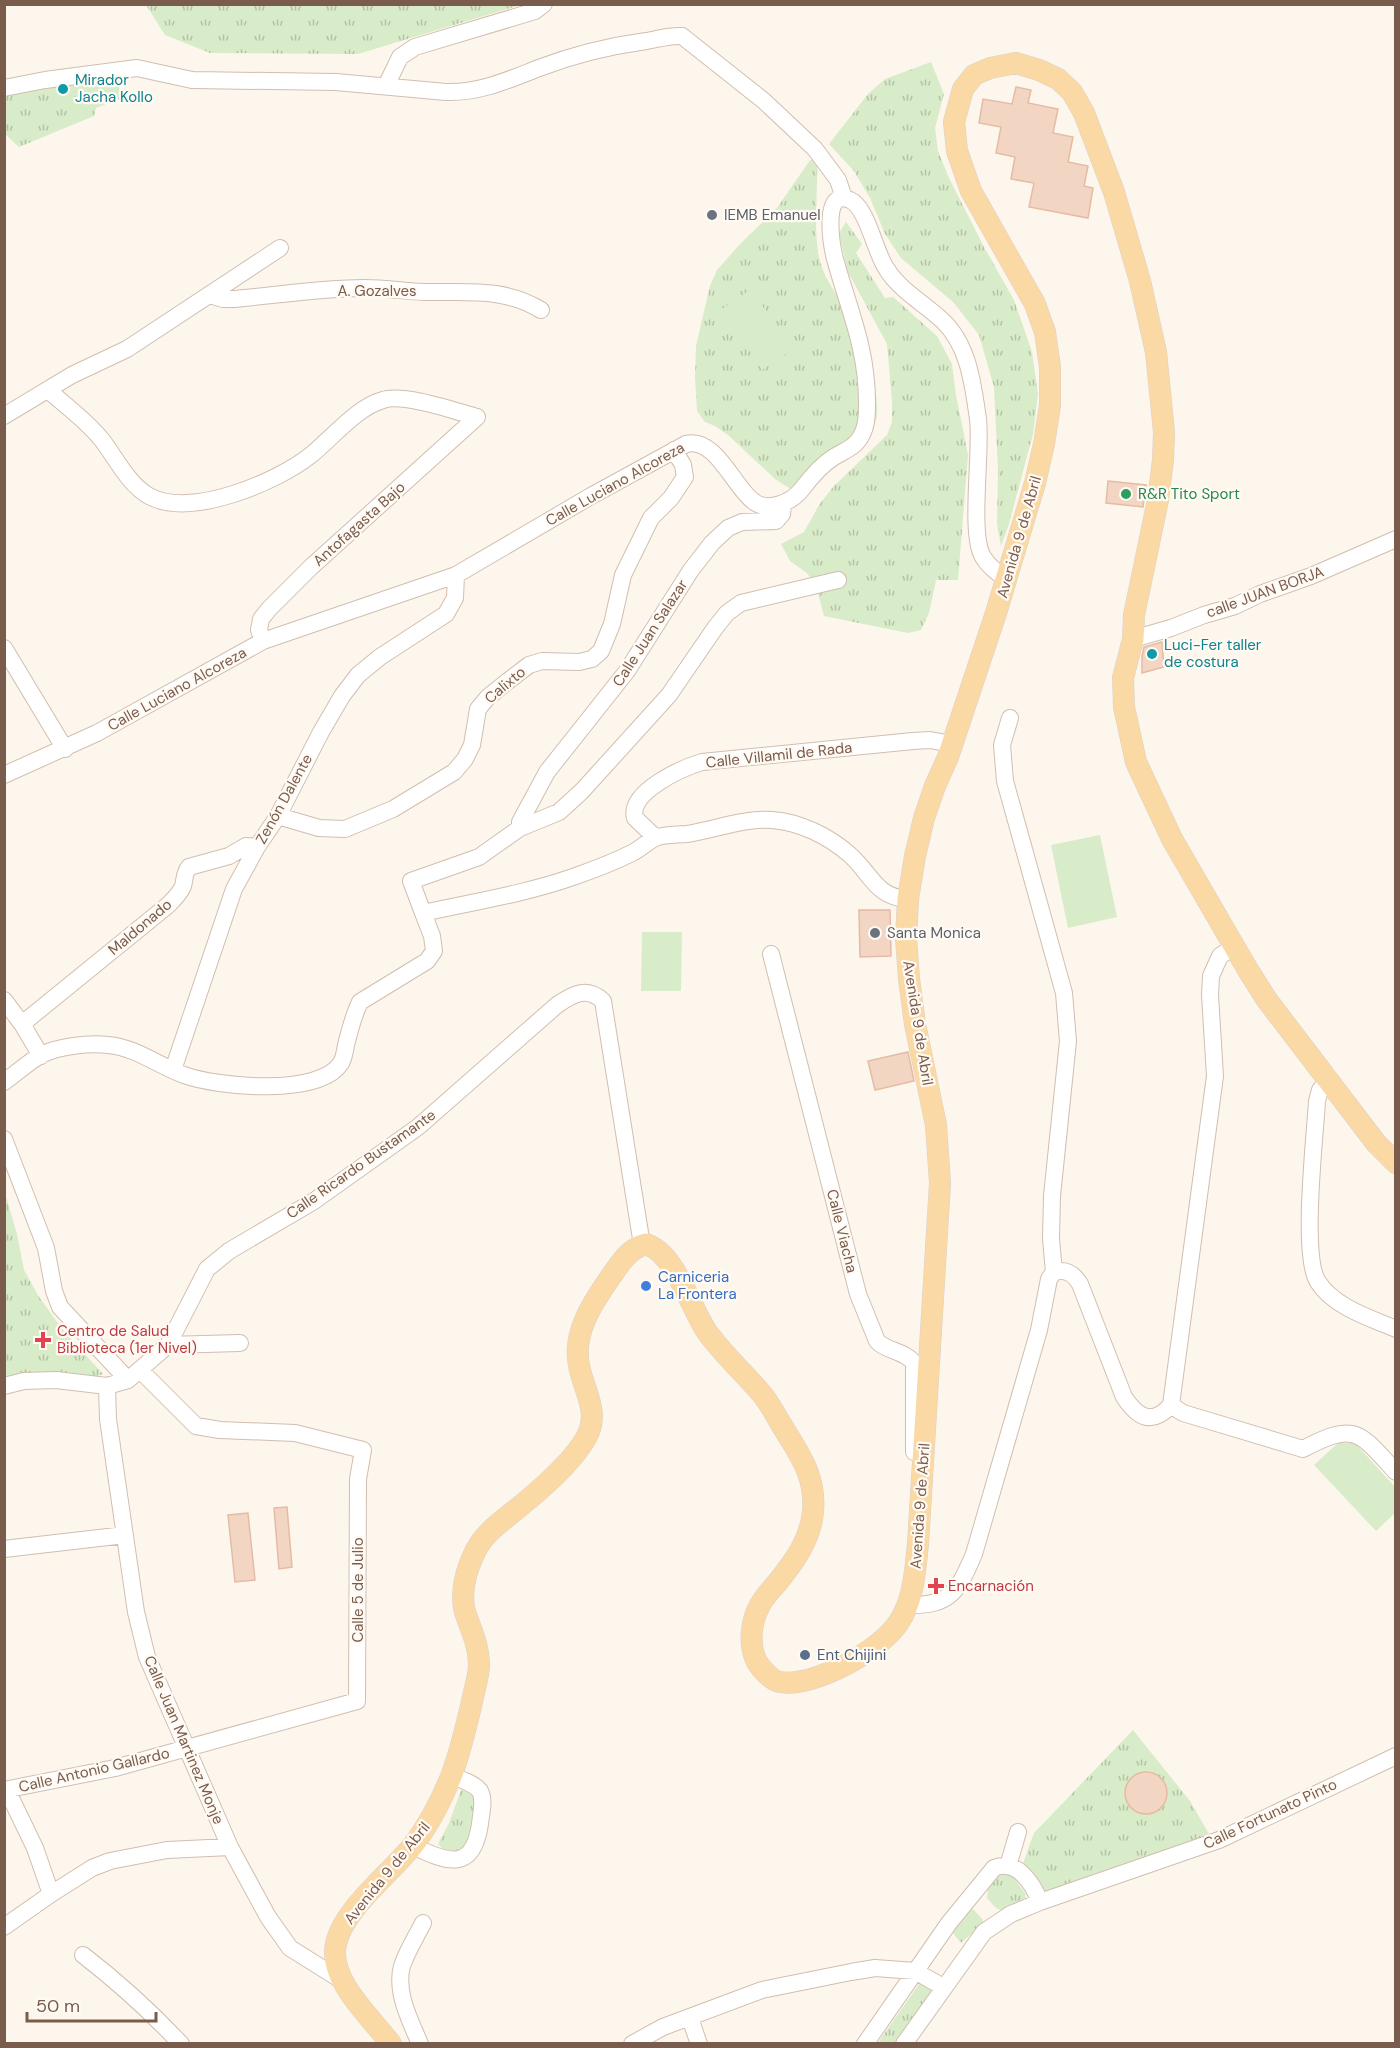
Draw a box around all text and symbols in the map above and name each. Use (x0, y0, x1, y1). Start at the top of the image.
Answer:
place label: Mirador Jacha Kollo (75, 70, 153, 107)
marker: Mirador Jacha Kollo (56, 82, 70, 96)
place label: IEMB Emanuel (724, 205, 821, 225)
marker: IEMB Emanuel (705, 208, 719, 222)
street label: A. Gozalves (337, 281, 417, 301)
street label: Calle Luciano Alcoreza (542, 437, 688, 531)
street label: Avenida 9 de Abril (992, 474, 1046, 600)
street label: Antofagasta Bajo (309, 477, 409, 571)
place label: R&R Tito Sport (1138, 484, 1240, 504)
marker: R&R Tito Sport (1119, 487, 1133, 501)
street label: calle JUAN BORJA (1203, 561, 1327, 623)
street label: Calle Juan Salazar (608, 575, 692, 690)
place label: Luci-Fer taller de costura (1164, 635, 1262, 672)
street label: Calle Luciano Alcoreza (104, 642, 250, 736)
marker: Luci-Fer taller de costura (1145, 647, 1159, 661)
street label: Calixto (480, 662, 530, 708)
street label: Calle Villamil de Rada (705, 737, 853, 773)
street label: Zenón Dalente (251, 750, 317, 848)
street label: Maldonado (104, 894, 176, 960)
place label: Santa Monica (887, 923, 981, 943)
marker: Santa Monica (868, 926, 882, 940)
street label: Avenida 9 de Abril (898, 959, 938, 1087)
street label: Calle Ricardo Bustamante (282, 1105, 440, 1223)
street label: Calle Viacha (822, 1187, 862, 1275)
place label: Carniceria La Frontera (658, 1267, 737, 1304)
marker: Carniceria La Frontera (639, 1279, 653, 1293)
place label: Centro de Salud Biblioteca (1er Nivel) (57, 1321, 197, 1358)
marker: Centro de Salud Biblioteca (1er Nivel) (34, 1331, 52, 1349)
street label: Avenida 9 de Abril (906, 1442, 934, 1570)
street label: Calle 5 de Julio (348, 1537, 368, 1643)
place label: Encarnación (948, 1576, 1034, 1596)
marker: Encarnación (929, 1579, 943, 1593)
place label: Ent Chijini (817, 1645, 886, 1665)
marker: Ent Chijini (798, 1648, 812, 1662)
street label: Calle Juan Martinez Monje (139, 1653, 229, 1827)
street label: Calle Antonio Gallardo (17, 1743, 172, 1797)
street label: Calle Fortunato Pinto (1200, 1774, 1340, 1854)
street label: Avenida 9 de Abril (340, 1818, 434, 1928)
scale bar (27, 1985, 156, 2023)
text: 50 m (36, 1994, 80, 2018)

